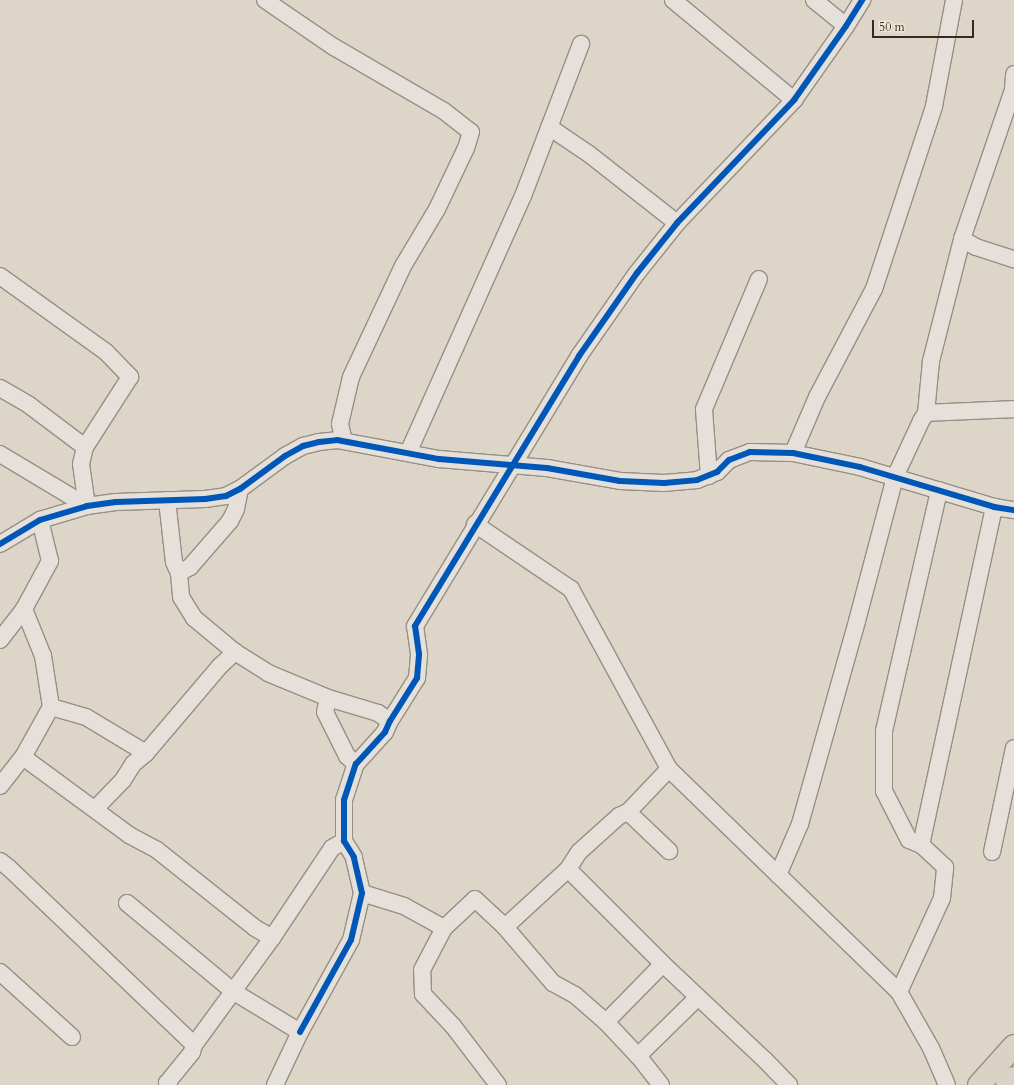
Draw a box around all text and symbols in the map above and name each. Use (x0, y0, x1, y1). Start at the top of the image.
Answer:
scale bar (874, 12, 976, 38)
text: 50 m (879, 19, 905, 35)

